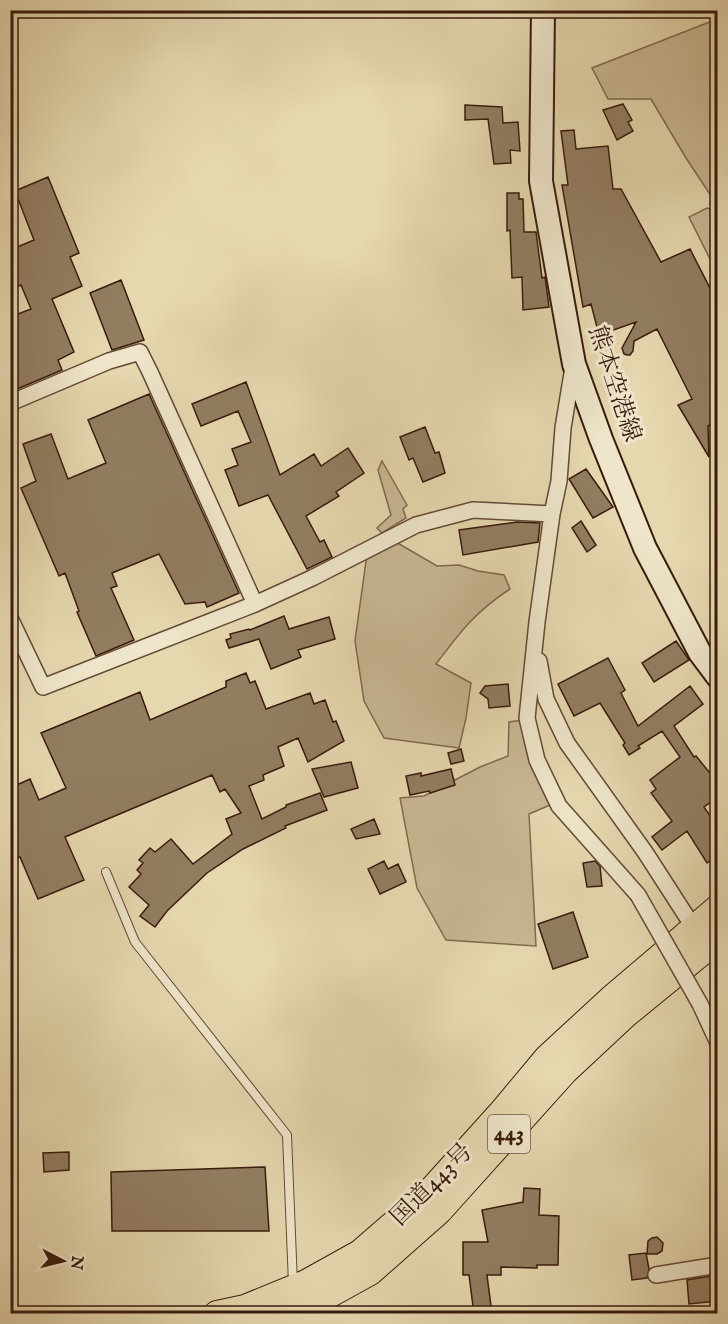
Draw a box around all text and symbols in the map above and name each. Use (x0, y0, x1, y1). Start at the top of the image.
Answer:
street label: 熊本空港線 (581, 322, 647, 446)
road number: 443 (488, 1115, 530, 1153)
street label: 国道443号 (384, 1137, 480, 1233)
north arrow (33, 1231, 93, 1291)
text: N (65, 1254, 87, 1271)

